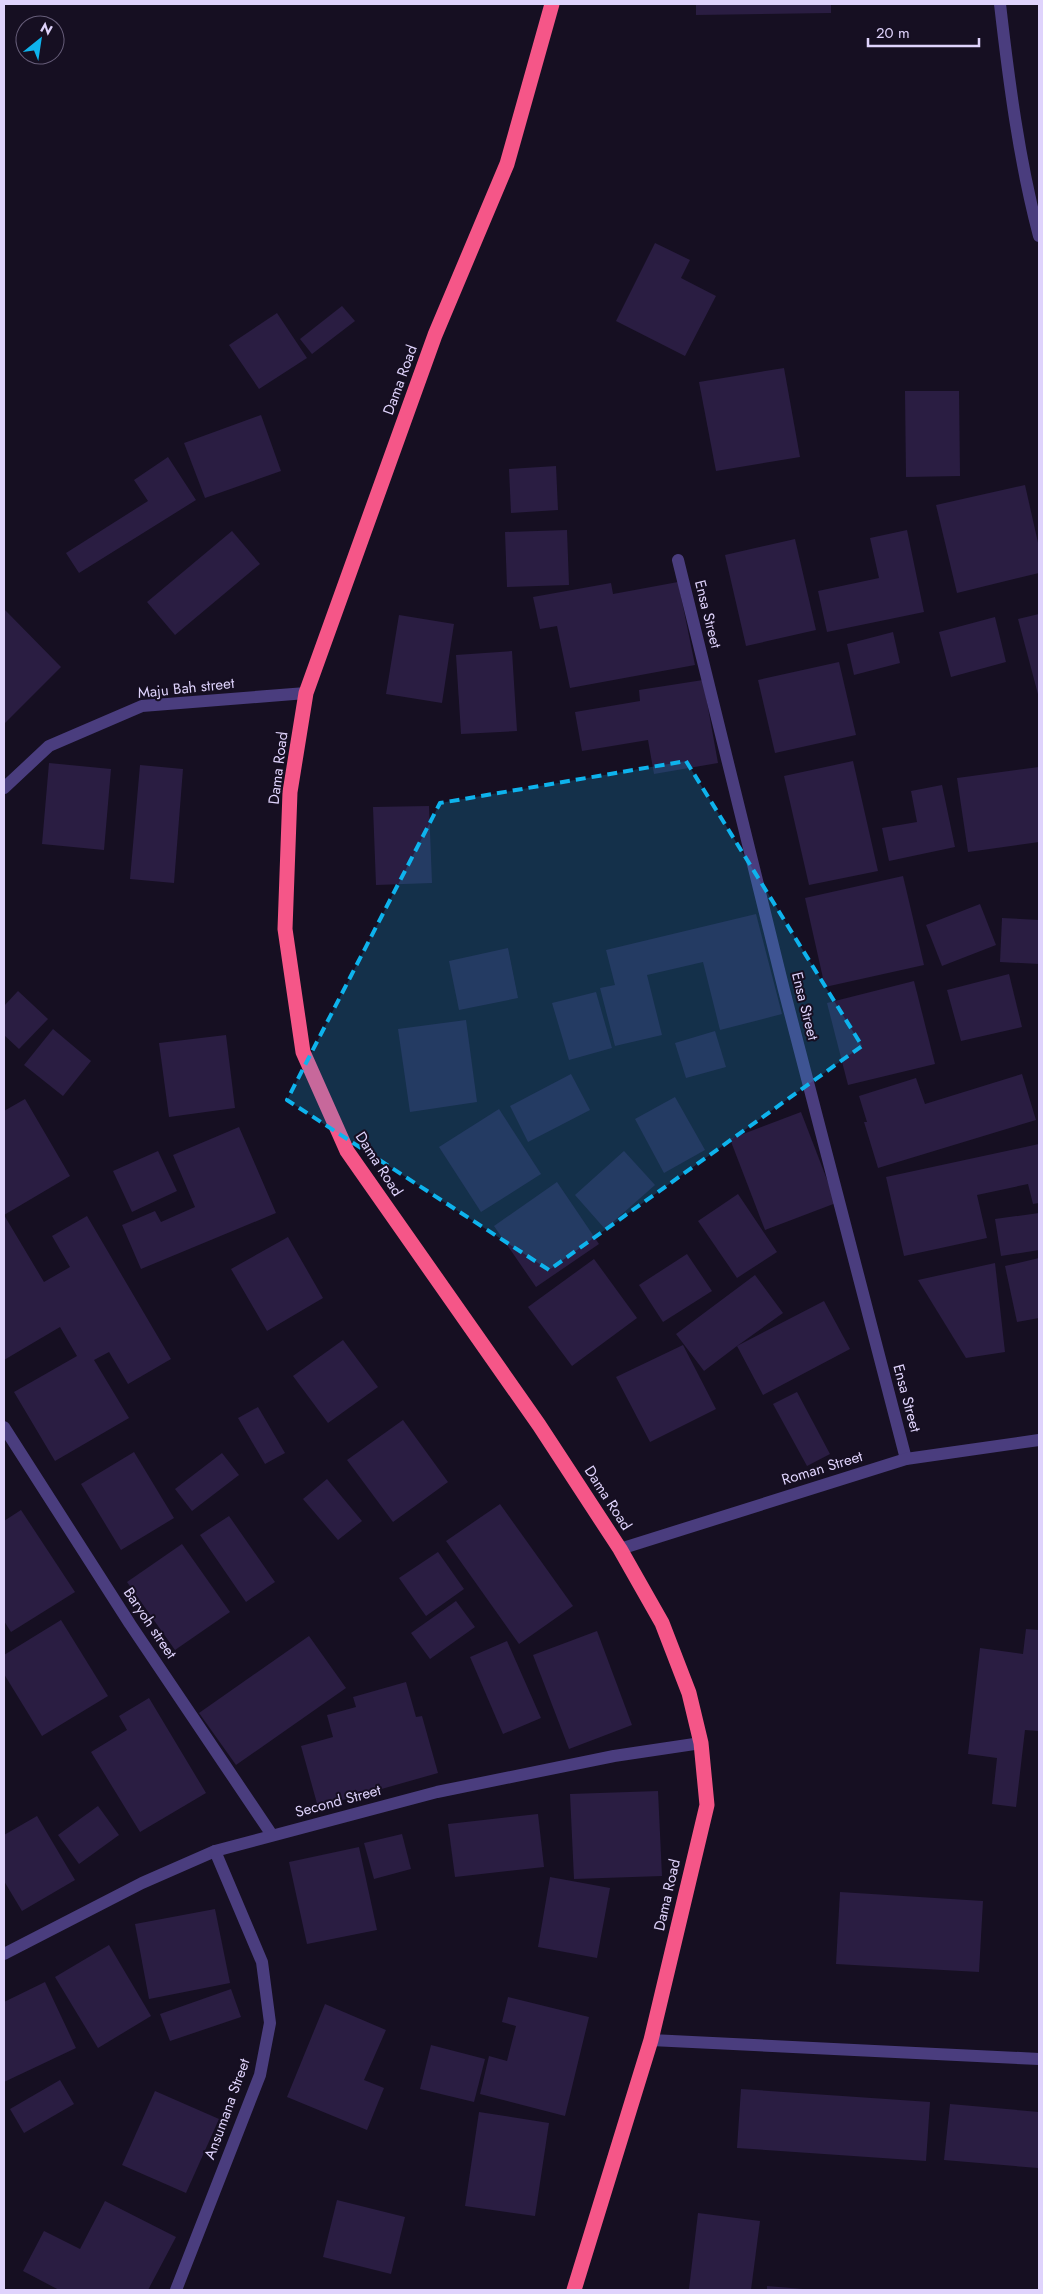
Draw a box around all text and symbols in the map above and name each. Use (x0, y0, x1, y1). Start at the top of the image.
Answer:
north arrow (15, 15, 65, 65)
scale bar (868, 15, 979, 47)
text: N (37, 17, 56, 40)
text: 20 m (876, 22, 910, 44)
street label: Dama Road (377, 342, 423, 418)
street label: Ensa Street (689, 578, 727, 651)
street label: Maju Bah street (137, 672, 236, 704)
street label: Dama Road (263, 730, 293, 806)
street label: Ensa Street (786, 970, 824, 1043)
street label: Dama Road (350, 1127, 408, 1201)
street label: Ensa Street (887, 1361, 927, 1435)
street label: Roman Street (779, 1445, 866, 1491)
street label: Dama Road (579, 1461, 637, 1535)
street label: Baryoh street (118, 1583, 182, 1663)
street label: Second Street (293, 1779, 384, 1823)
street label: Dama Road (648, 1857, 686, 1933)
street label: Ansumana Street (199, 2055, 256, 2163)

